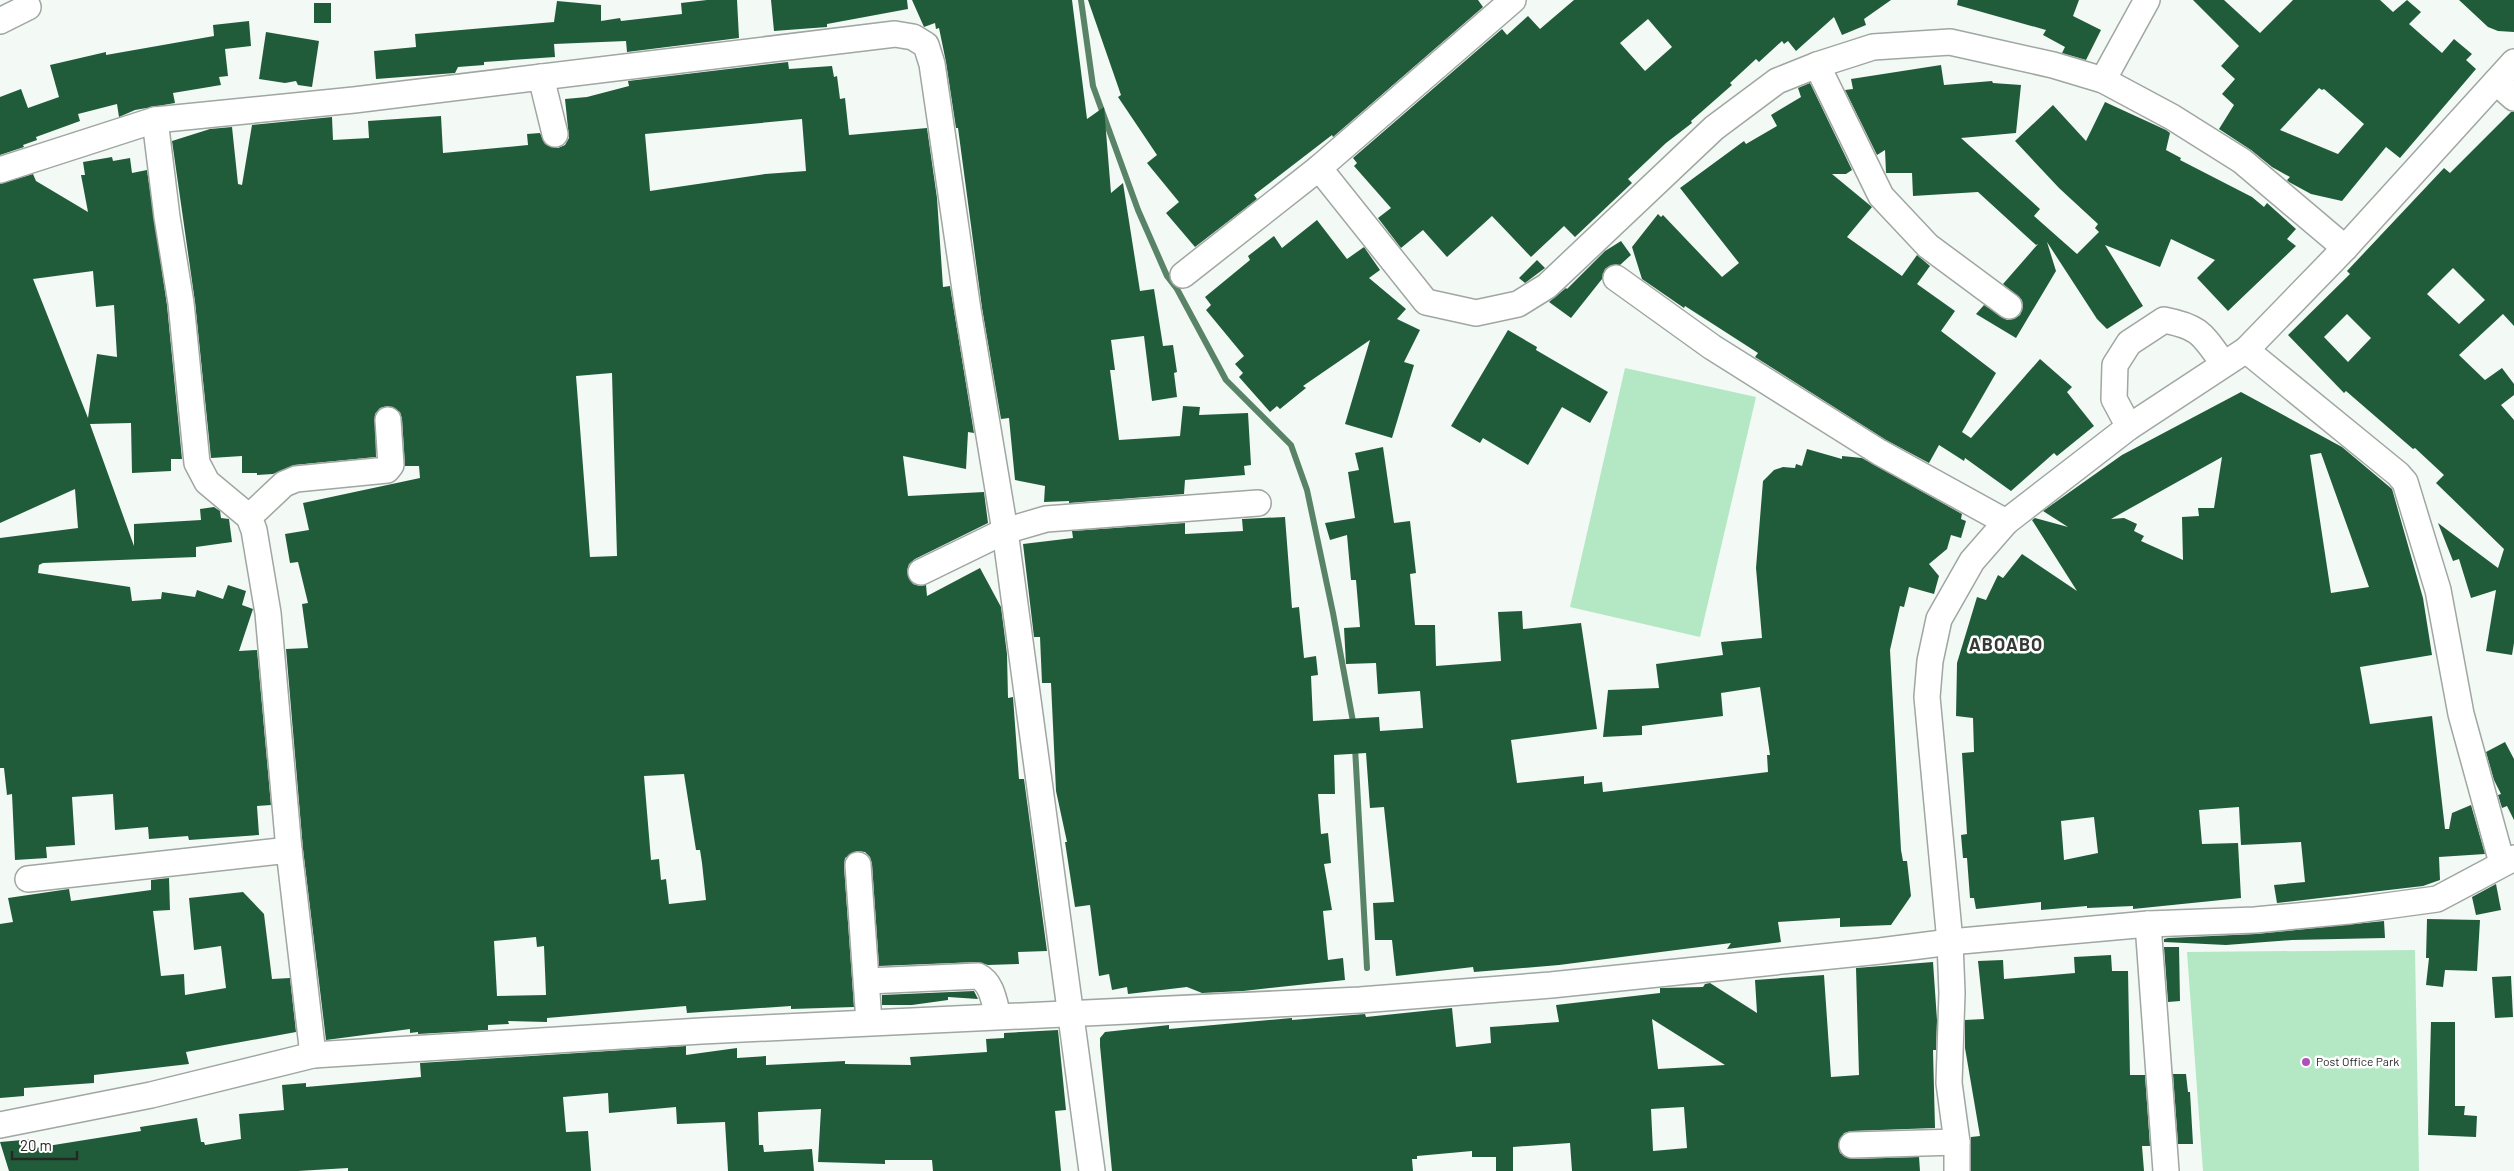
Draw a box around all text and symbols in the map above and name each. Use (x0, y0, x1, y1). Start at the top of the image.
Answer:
district label: ABOABO (1969, 633, 2043, 655)
place label: Post Office Park (2316, 1054, 2399, 1068)
marker: Post Office Park (2300, 1056, 2312, 1068)
scale bar (12, 1128, 78, 1160)
text: 20 m (20, 1136, 52, 1154)

